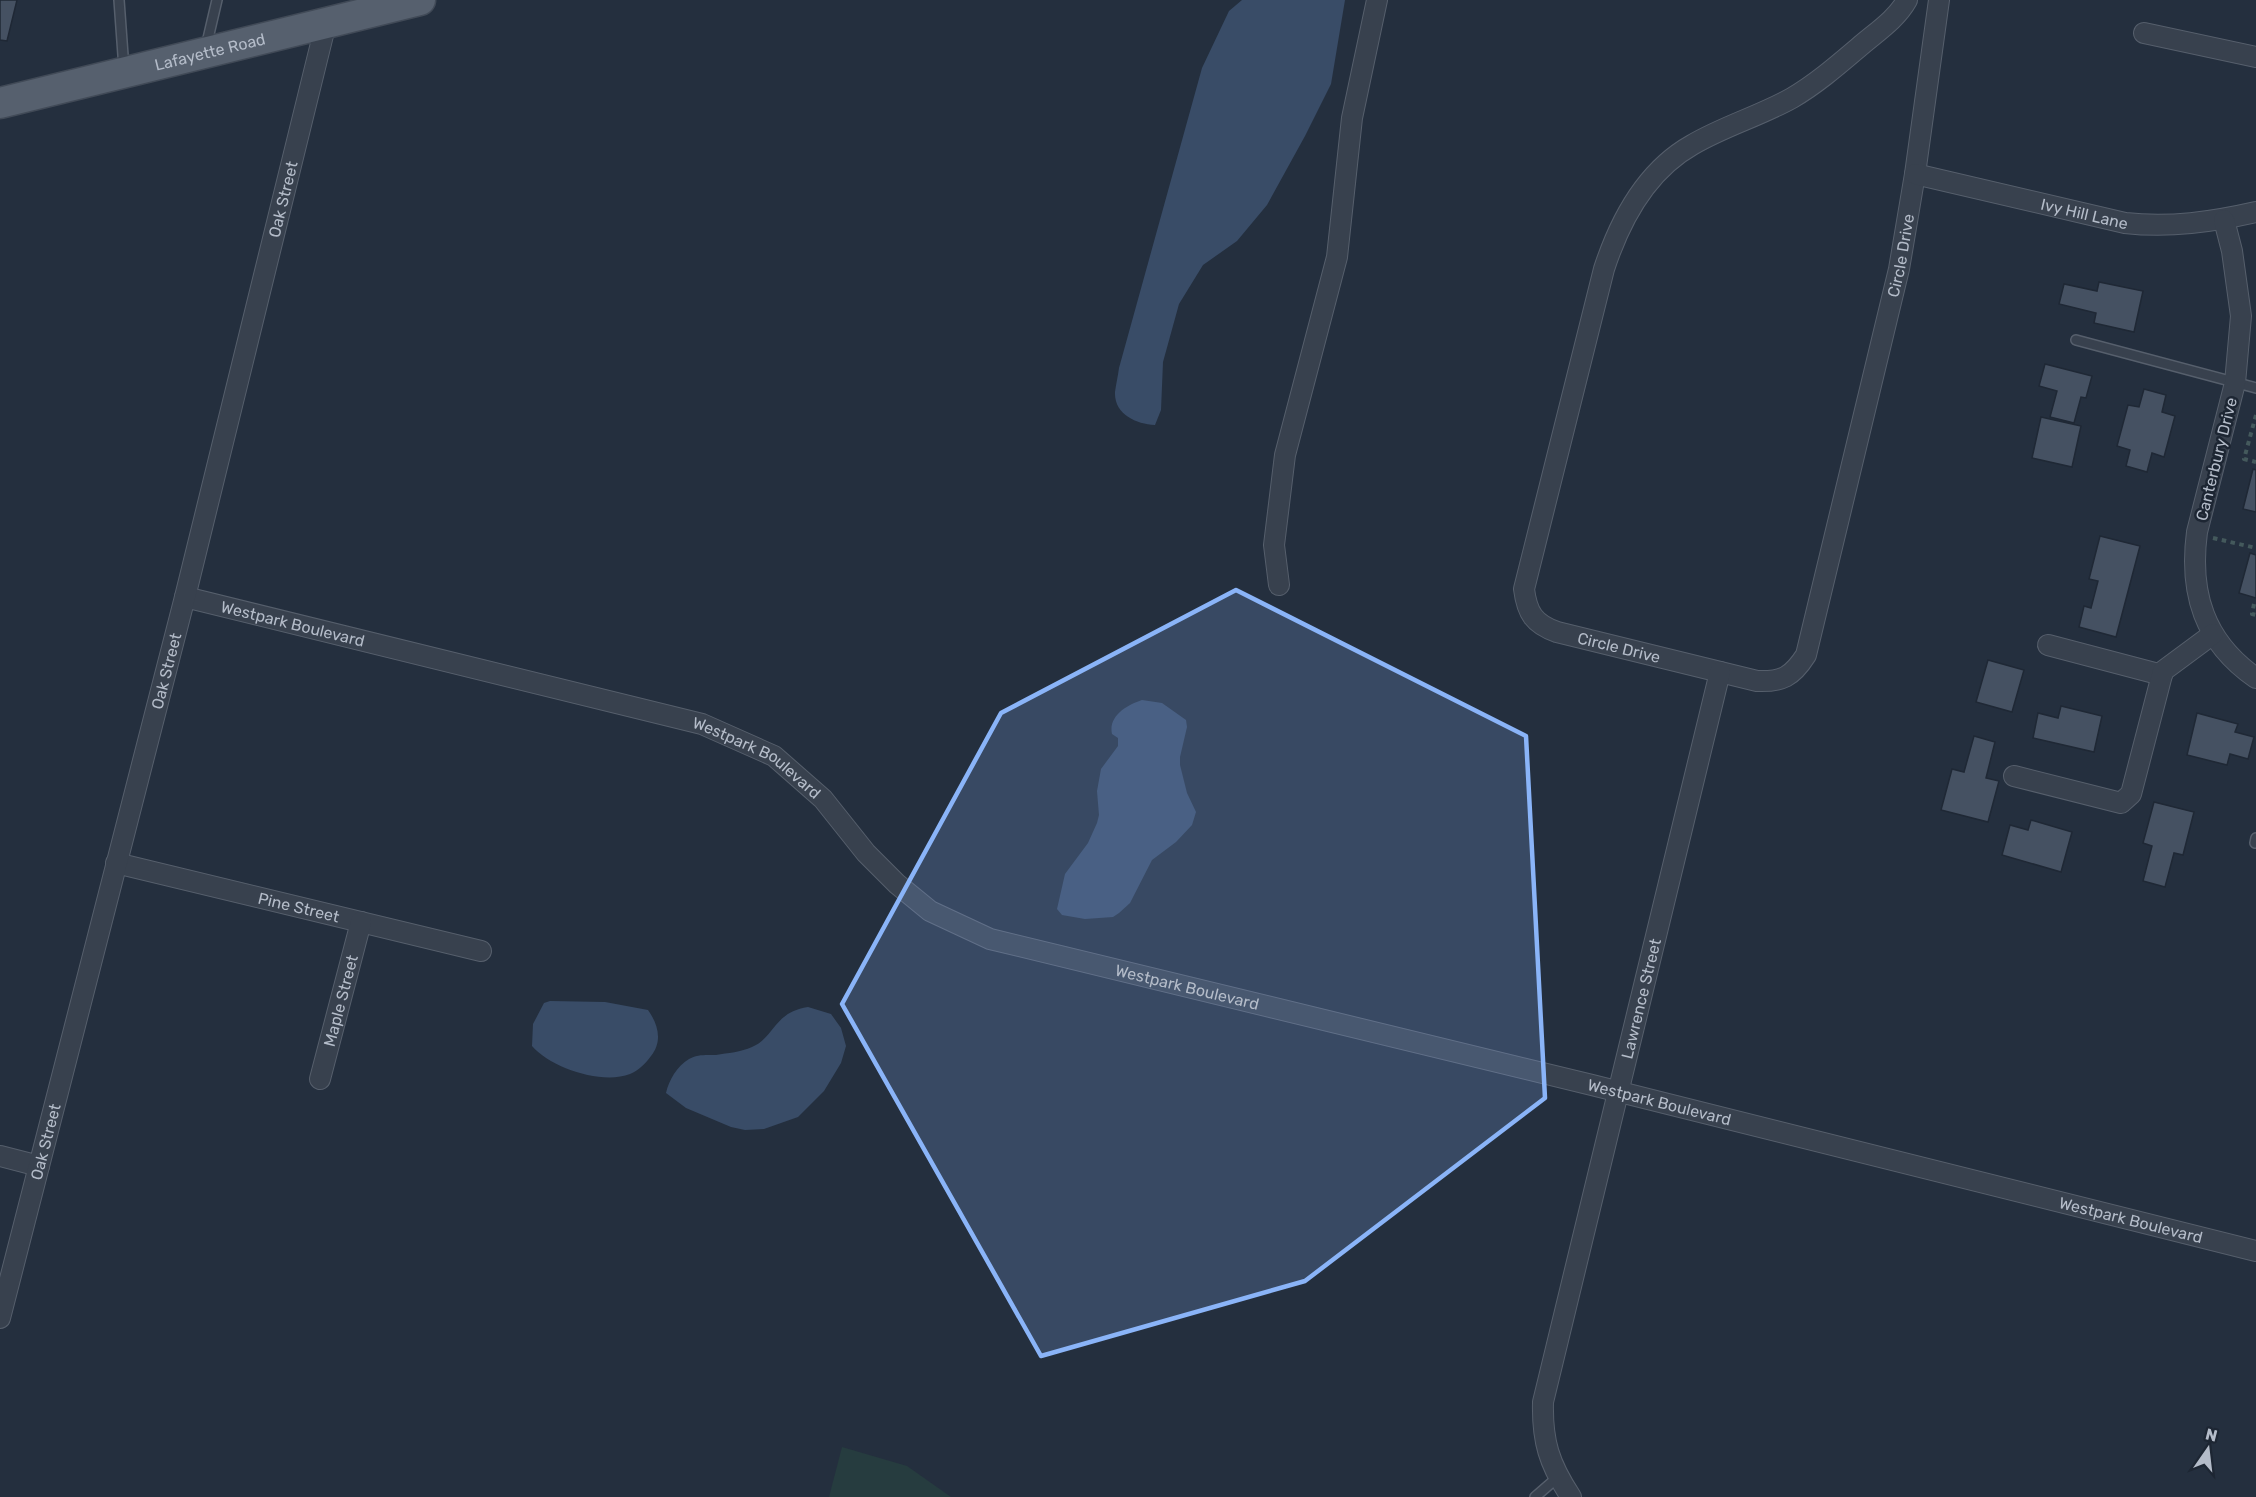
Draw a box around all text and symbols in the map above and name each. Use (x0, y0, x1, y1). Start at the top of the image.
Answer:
street label: Lafayette Road (153, 29, 267, 75)
street label: Oak Street (265, 159, 302, 239)
street label: Ivy Hill Lane (2039, 195, 2130, 233)
street label: Circle Drive (1884, 212, 1918, 299)
street label: Canterbury Drive (2192, 395, 2241, 523)
street label: Westpark Boulevard (219, 597, 366, 651)
street label: Circle Drive (1576, 628, 1662, 667)
street label: Oak Street (148, 631, 185, 711)
street label: Westpark Boulevard (691, 713, 825, 803)
street label: Pine Street (256, 889, 341, 927)
street label: Lawrence Street (1618, 937, 1665, 1061)
street label: Maple Street (320, 953, 362, 1049)
street label: Westpark Boulevard (1113, 961, 1261, 1014)
street label: Westpark Boulevard (1586, 1075, 1733, 1129)
street label: Oak Street (27, 1102, 65, 1182)
street label: Westpark Boulevard (2057, 1193, 2205, 1247)
north arrow (2178, 1419, 2238, 1479)
text: N (2204, 1424, 2219, 1446)

